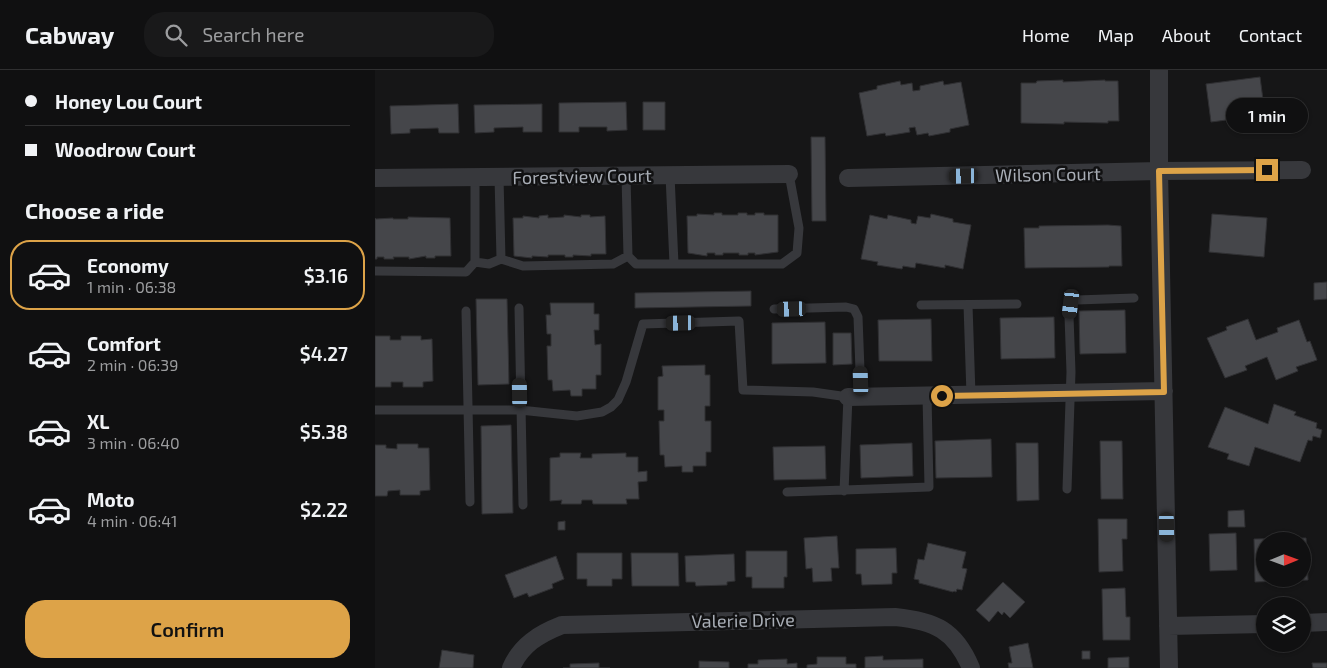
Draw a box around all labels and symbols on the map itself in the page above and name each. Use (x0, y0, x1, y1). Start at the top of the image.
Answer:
callout: 1 min (1226, 98, 1308, 132)
route end (1256, 159, 1278, 181)
street label: Wilson Court (995, 162, 1101, 186)
street label: Forestview Court (512, 164, 652, 188)
car (948, 168, 979, 184)
car (1061, 288, 1080, 320)
car (776, 301, 807, 317)
car (665, 315, 696, 331)
car (852, 366, 869, 396)
car (512, 378, 527, 408)
route start (931, 385, 953, 407)
car (1159, 512, 1174, 542)
north arrow (1256, 532, 1311, 588)
street label: Valerie Drive (691, 608, 795, 632)

